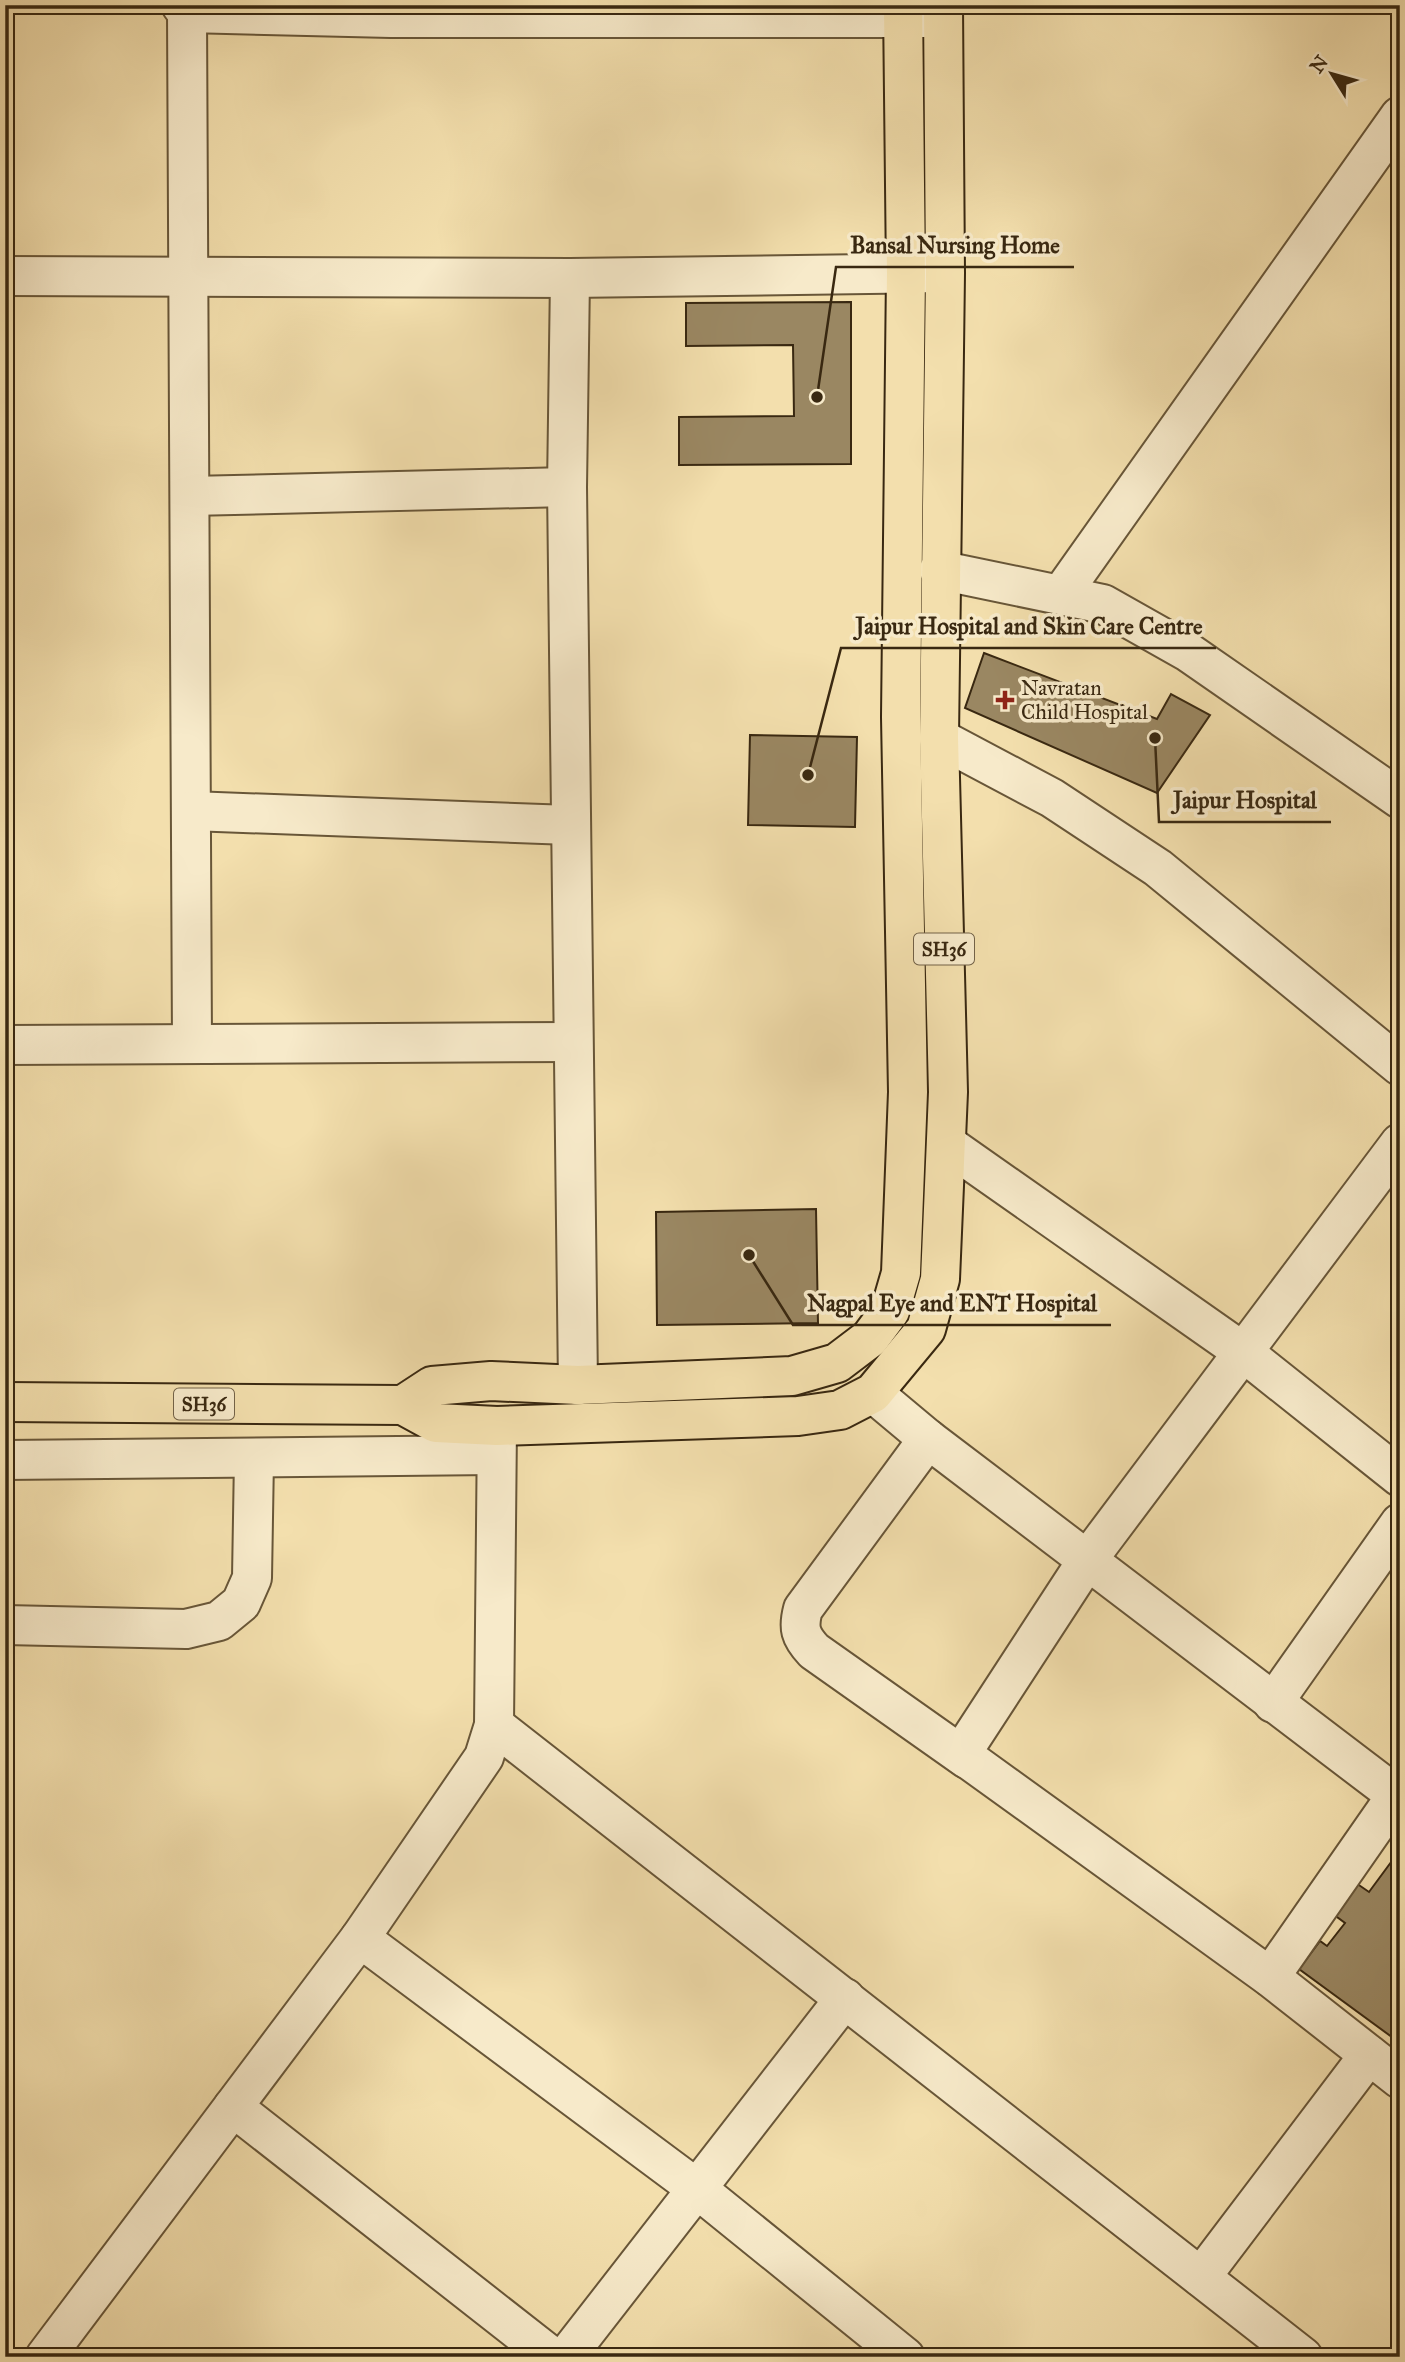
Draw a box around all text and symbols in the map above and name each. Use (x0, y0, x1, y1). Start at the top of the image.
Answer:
north arrow (1296, 38, 1366, 108)
text: N (1305, 51, 1333, 77)
callout: Bansal Nursing Home (836, 223, 1074, 267)
text: Bansal Nursing Home (850, 231, 1060, 260)
callout: Jaipur Hospital and Skin Care Centre (841, 604, 1216, 648)
text: Jaipur Hospital and Skin Care Centre (852, 612, 1203, 641)
place label: Navratan Child Hospital (1021, 675, 1148, 725)
marker: Navratan Child Hospital (995, 690, 1015, 710)
callout: Jaipur Hospital (1159, 778, 1331, 822)
text: Jaipur Hospital (1170, 786, 1318, 815)
road number: SH36 (914, 934, 974, 965)
callout: Nagpal Eye and ENT Hospital (793, 1281, 1111, 1325)
text: Nagpal Eye and ENT Hospital (807, 1289, 1098, 1318)
road number: SH36 (174, 1388, 234, 1420)

